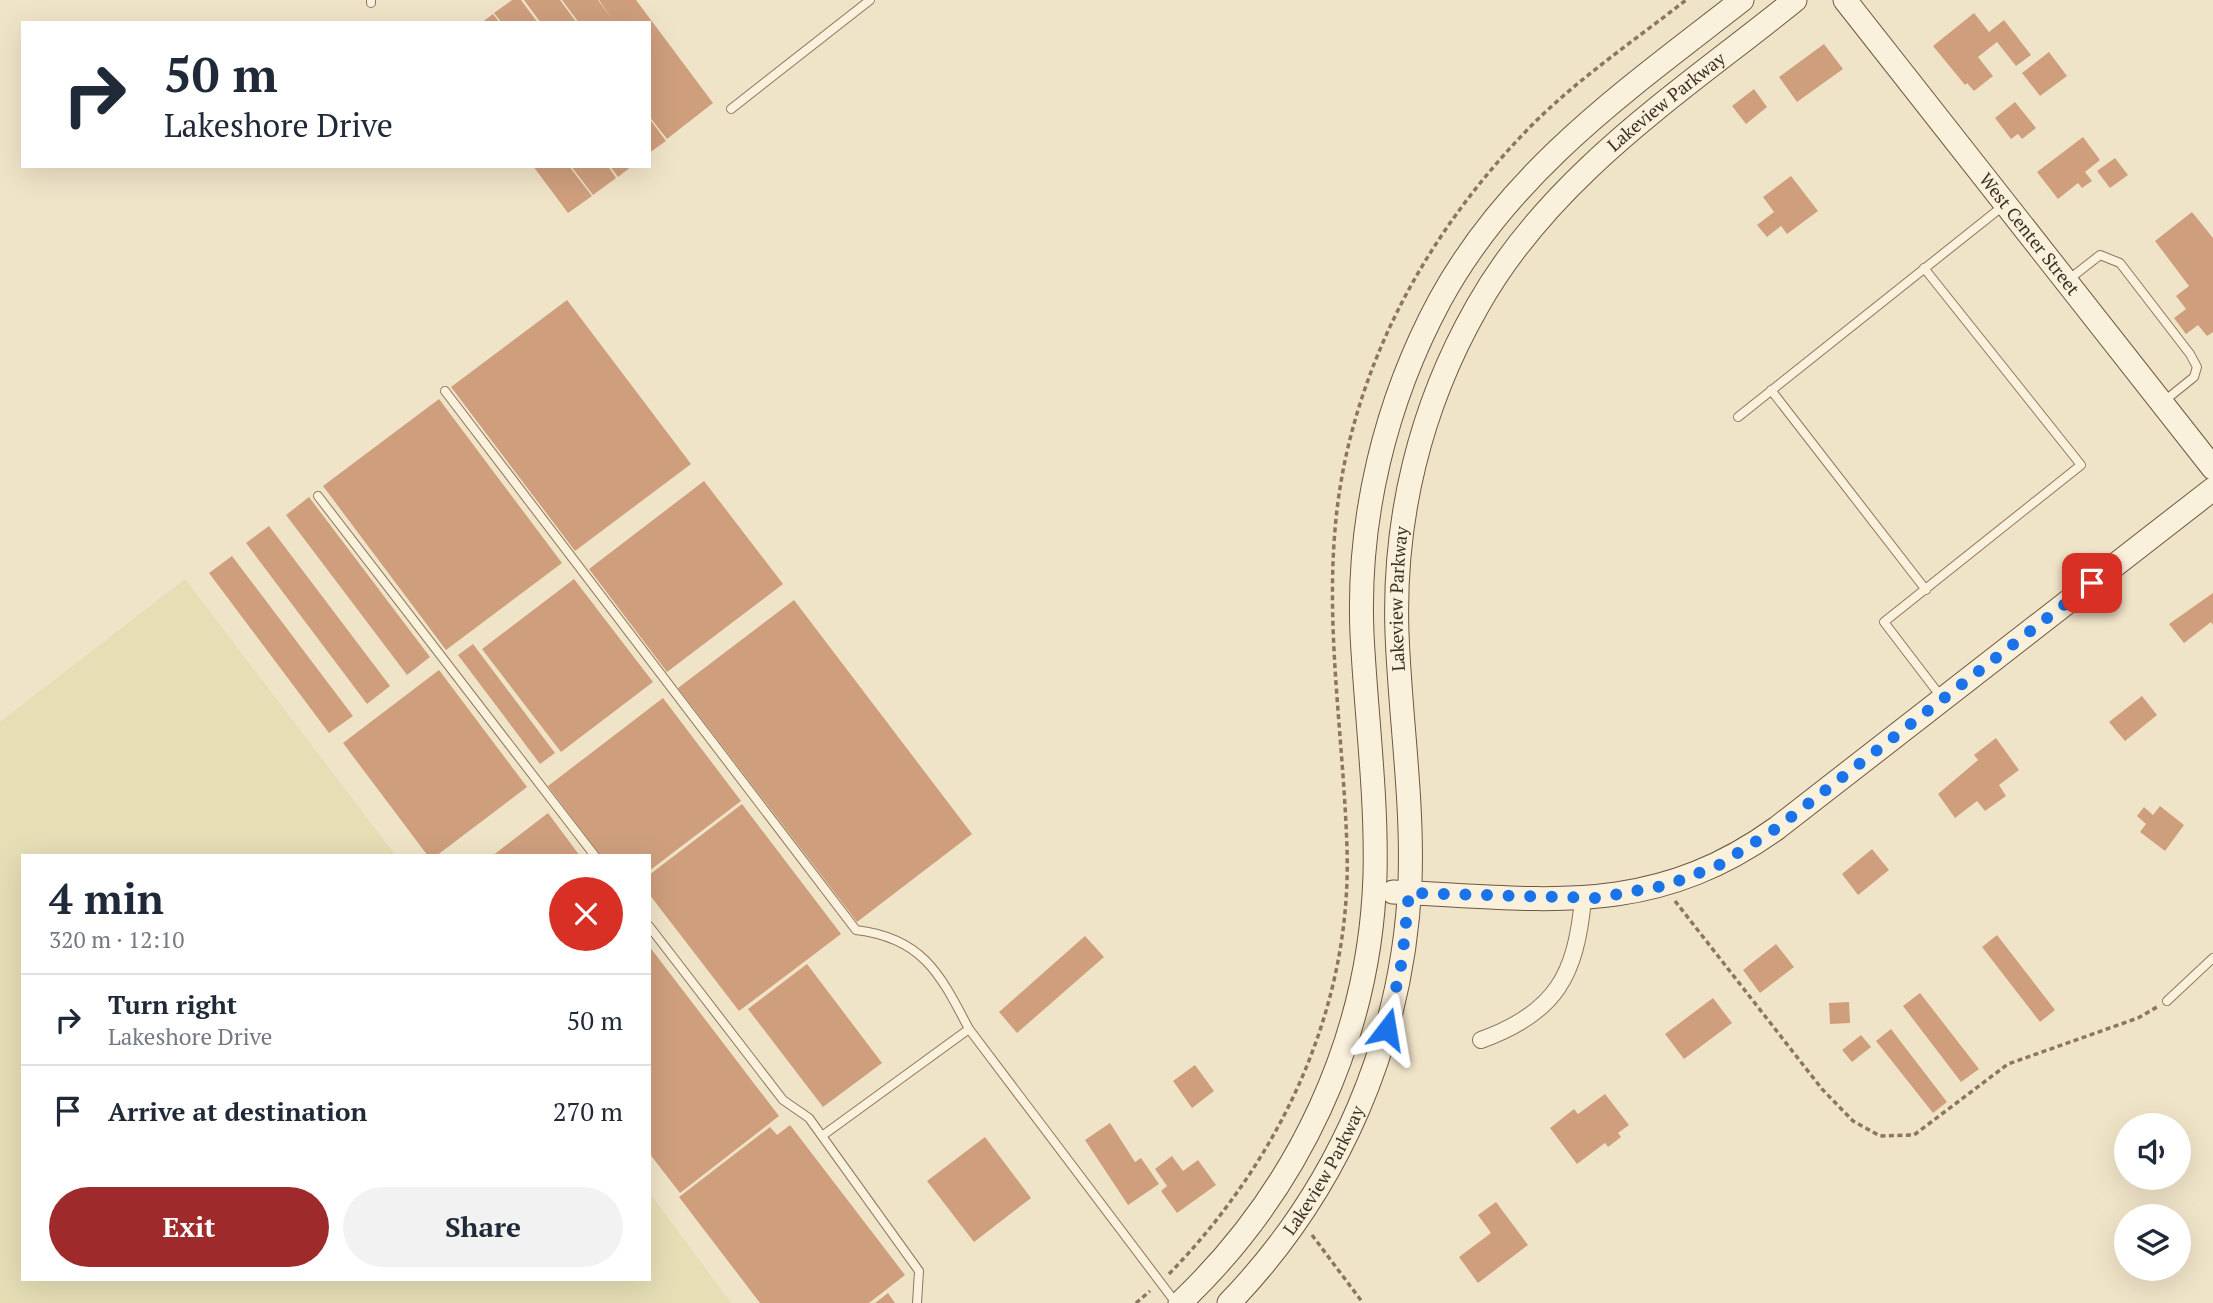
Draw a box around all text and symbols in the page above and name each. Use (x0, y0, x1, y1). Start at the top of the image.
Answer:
text: 50 m (164, 41, 278, 106)
street label: Lakeview Parkway (1602, 46, 1731, 156)
icon: right (49, 49, 140, 140)
text: Lakeshore Drive (164, 104, 393, 146)
street label: West Center Street (1974, 167, 2086, 300)
street label: Lakeview Parkway (1384, 524, 1413, 672)
pin (2062, 553, 2122, 613)
icon: arrive (2073, 564, 2111, 602)
text: 4 min (49, 870, 164, 926)
button: close (549, 877, 623, 951)
text: 320 m · 12:10 (49, 924, 184, 955)
text: Turn right (108, 987, 237, 1021)
position arrow (1350, 992, 1424, 1066)
icon: right (49, 1001, 87, 1039)
text: 50 m (567, 1003, 623, 1037)
text: Lakeshore Drive (108, 1021, 272, 1052)
icon: arrive (49, 1092, 87, 1130)
text: Arrive at destination (108, 1094, 367, 1128)
text: 270 m (553, 1094, 623, 1128)
street label: Lakeview Parkway (1277, 1101, 1369, 1239)
map controls (2114, 1113, 2191, 1281)
button: sound (2114, 1113, 2191, 1190)
button: Exit (49, 1187, 329, 1267)
button: Share (343, 1187, 623, 1267)
button: layers (2114, 1204, 2191, 1281)

